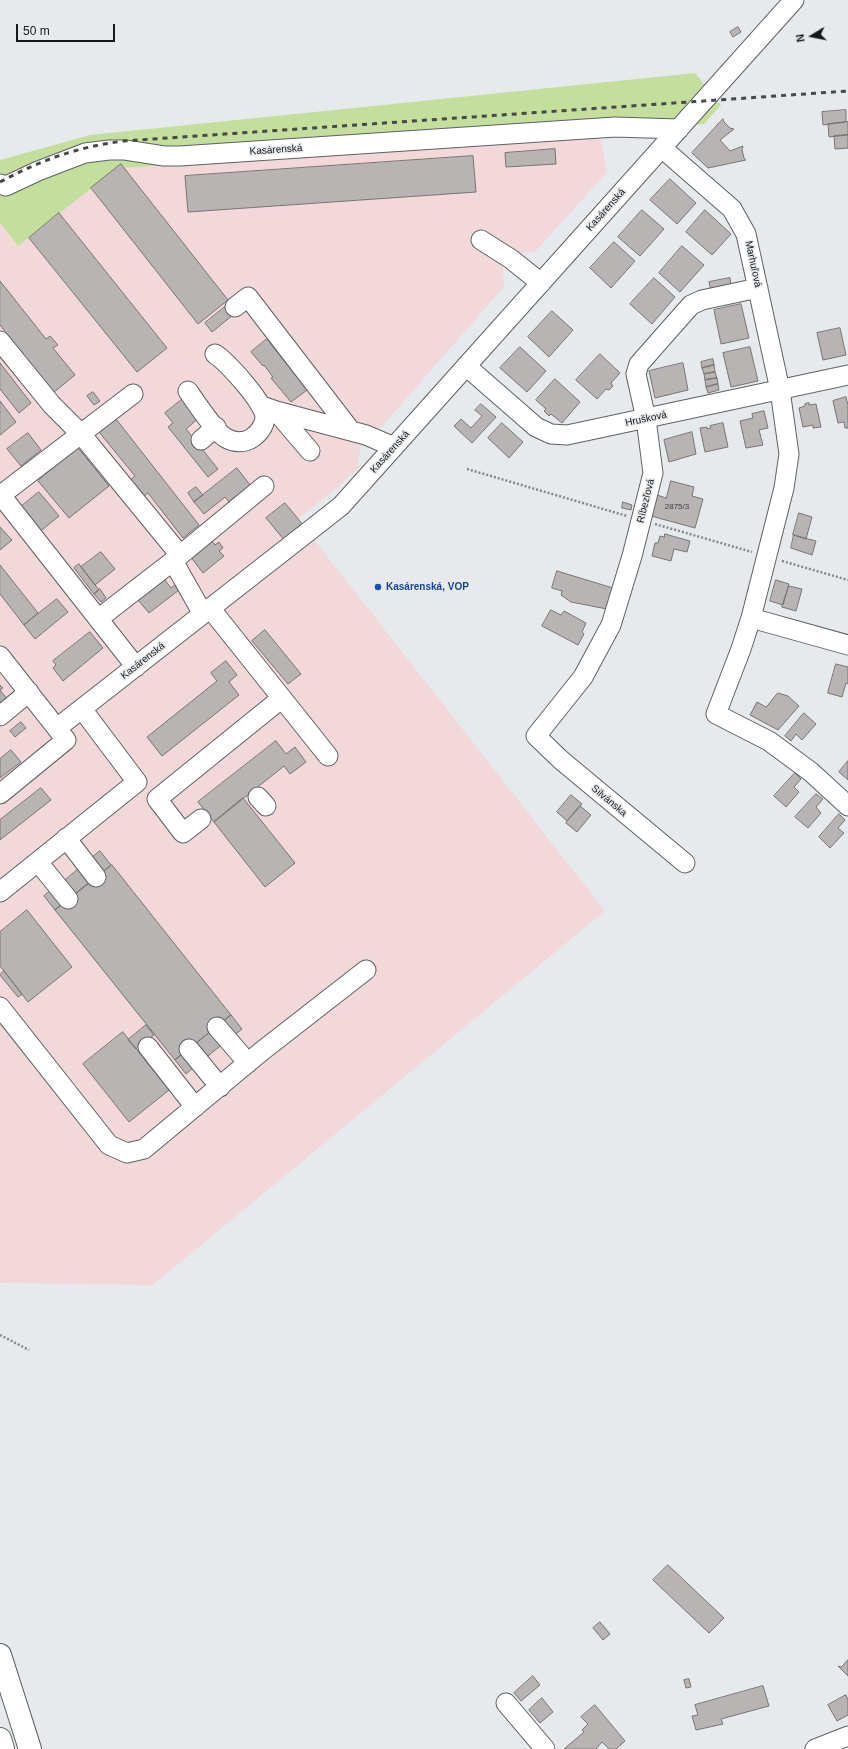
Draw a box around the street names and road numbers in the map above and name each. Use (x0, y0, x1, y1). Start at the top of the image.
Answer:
street label: Kasárenská (249, 142, 303, 158)
street label: Kasárenská (584, 186, 628, 234)
street label: Marhuľová (742, 240, 764, 288)
street label: Hrušková (624, 409, 668, 429)
street label: Kasárenská (368, 428, 412, 476)
street label: Ríbezľová (635, 478, 657, 524)
street label: Kasárenská (118, 640, 168, 682)
street label: Silvánska (589, 783, 629, 819)

